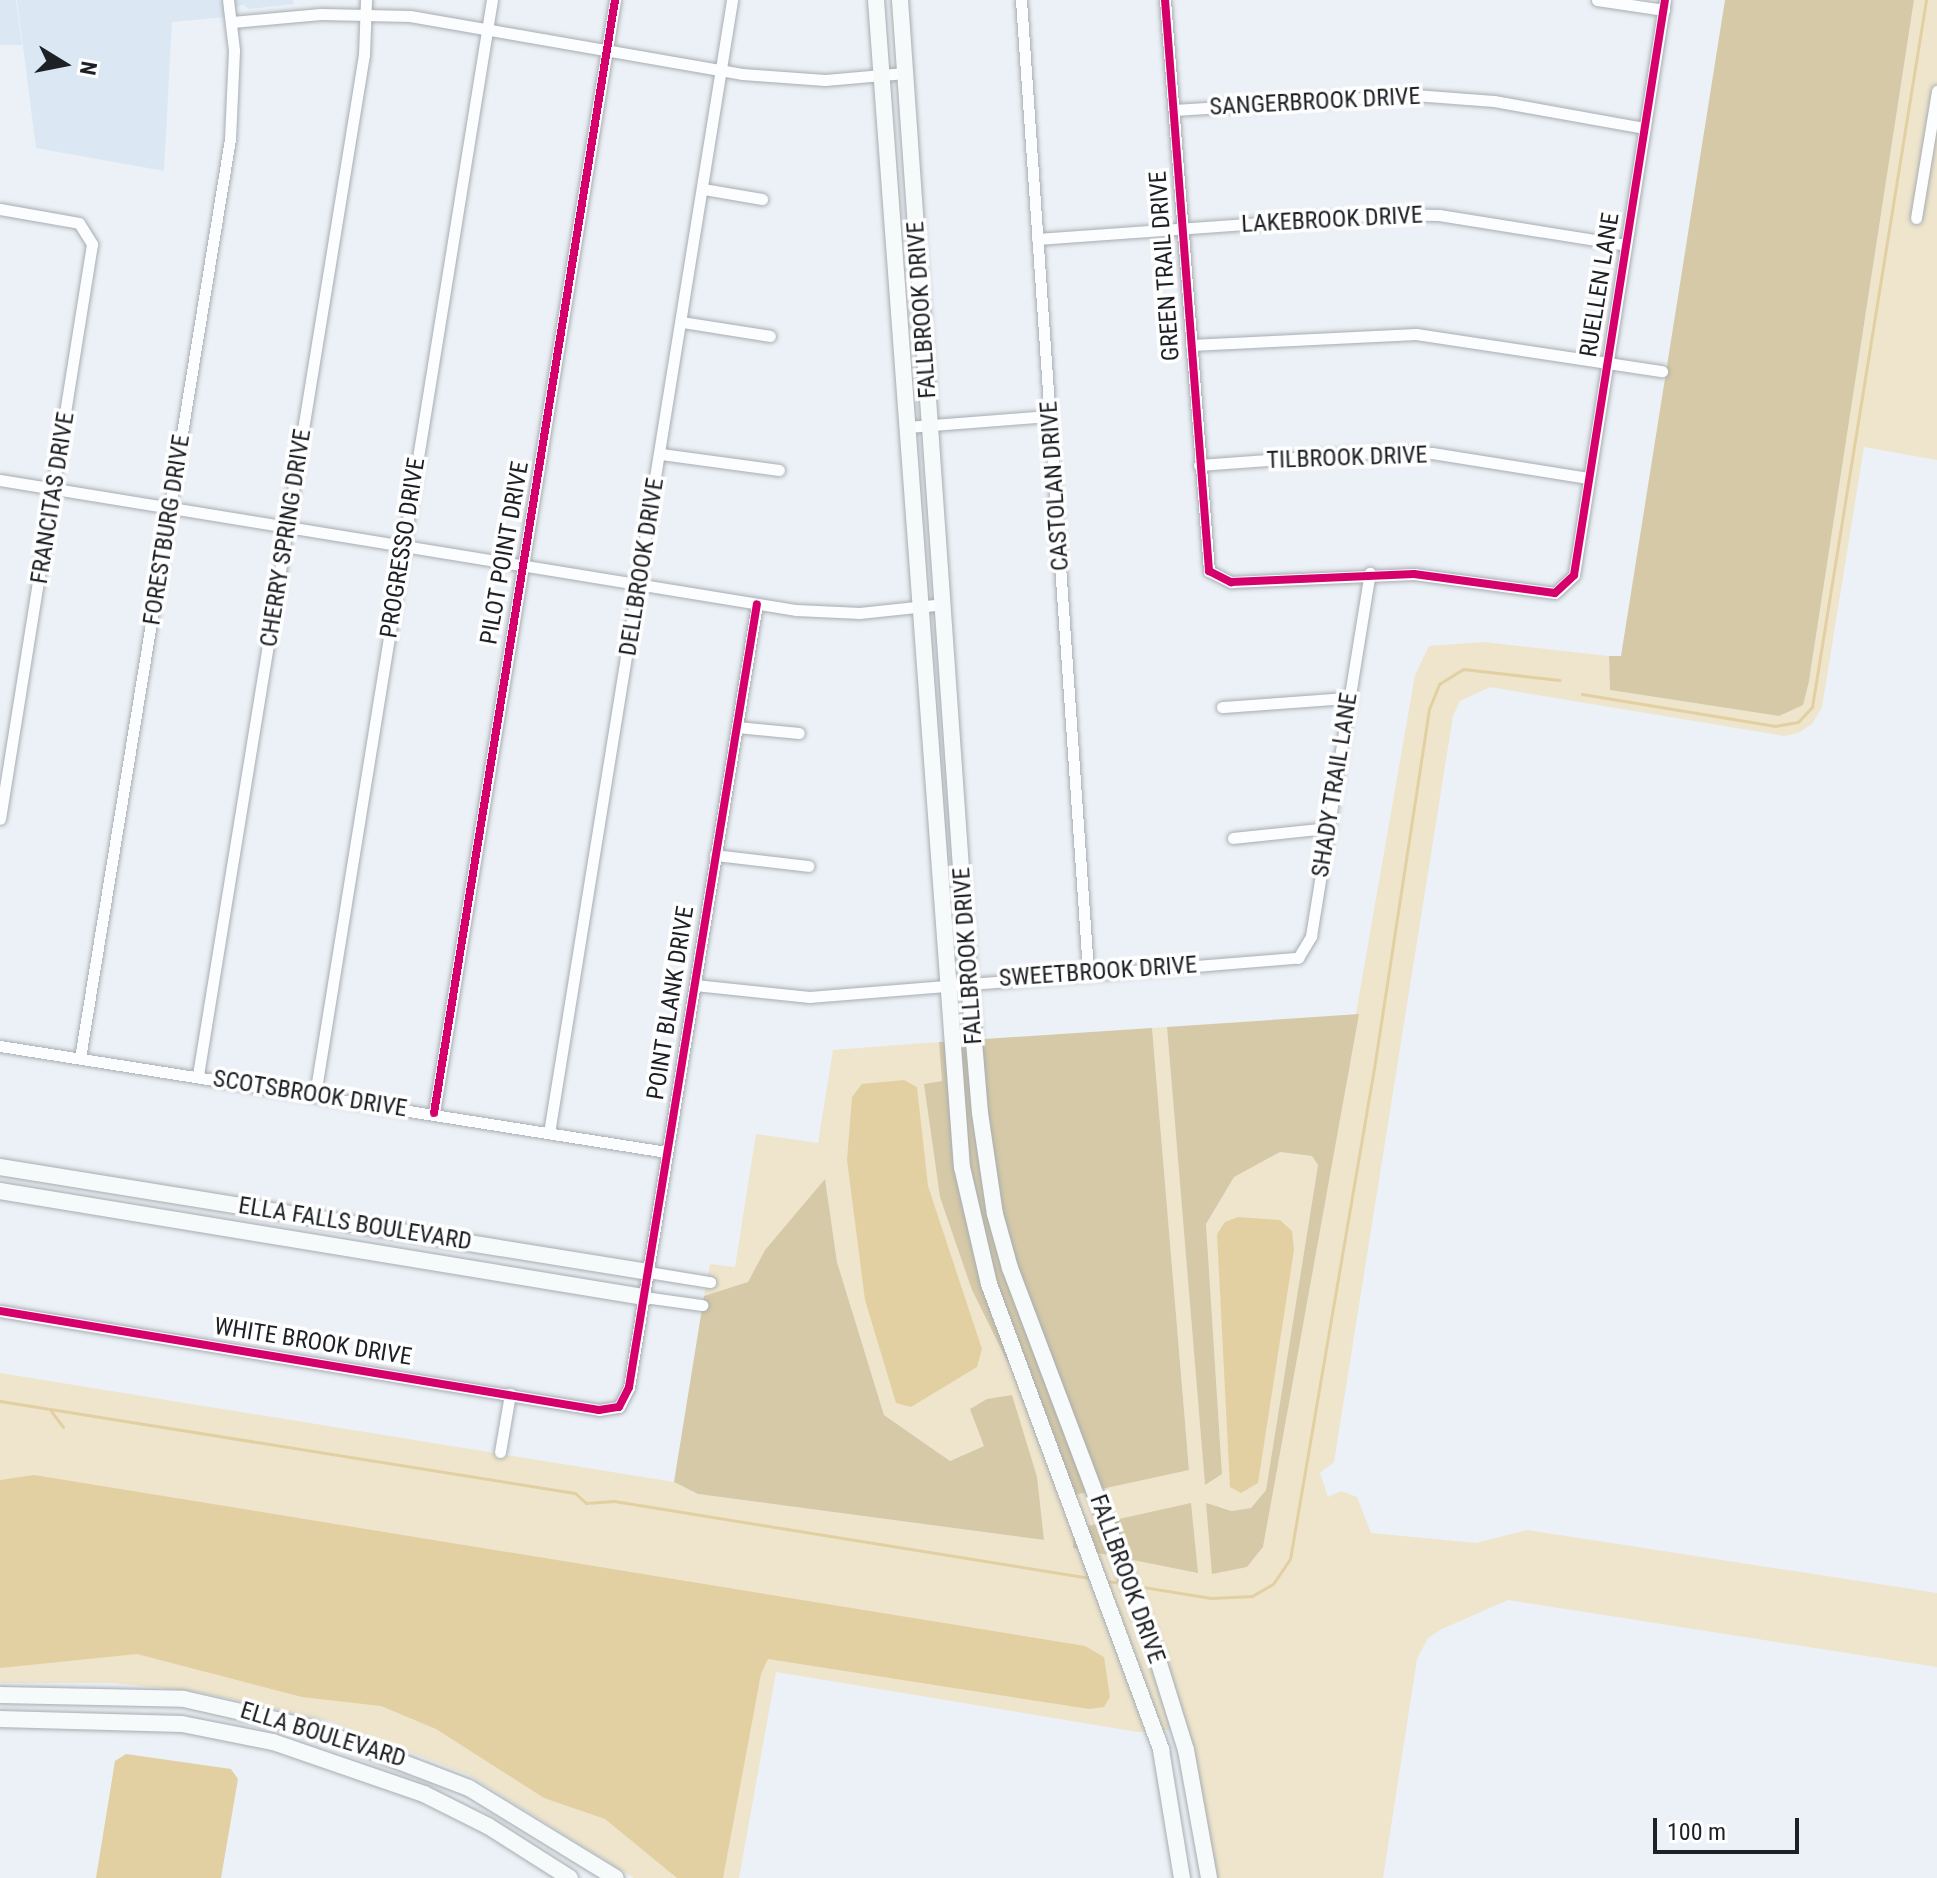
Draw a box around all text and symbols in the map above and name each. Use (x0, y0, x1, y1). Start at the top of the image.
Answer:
north arrow (24, 24, 104, 104)
text: N (75, 59, 102, 77)
street label: SANGERBROOK DRIVE (1209, 82, 1421, 122)
street label: GREEN TRAIL DRIVE (1144, 170, 1186, 362)
street label: LAKEBROOK DRIVE (1241, 201, 1423, 239)
street label: RUELLEN LANE (1574, 211, 1626, 359)
street label: FALLBROOK DRIVE (901, 221, 943, 399)
street label: CASTOLAN DRIVE (1035, 400, 1075, 572)
street label: FRANCITAS DRIVE (25, 410, 81, 586)
street label: CHERRY SPRING DRIVE (255, 427, 317, 649)
street label: FORESTBURG DRIVE (138, 433, 196, 627)
street label: TILBROOK DRIVE (1266, 441, 1428, 475)
street label: PROGRESSO DRIVE (375, 456, 431, 640)
street label: PILOT POINT DRIVE (475, 459, 535, 647)
street label: DELLBROOK DRIVE (614, 476, 670, 658)
street label: SHADY TRAIL LANE (1306, 690, 1364, 880)
street label: FALLBROOK DRIVE (947, 867, 989, 1045)
street label: POINT BLANK DRIVE (641, 904, 701, 1102)
street label: SWEETBROOK DRIVE (998, 951, 1198, 993)
street label: SCOTSBROOK DRIVE (211, 1064, 409, 1124)
street label: ELLA FALLS BOULEVARD (236, 1191, 474, 1257)
street label: WHITE BROOK DRIVE (212, 1312, 414, 1372)
street label: FALLBROOK DRIVE (1083, 1491, 1171, 1667)
street label: ELLA BOULEVARD (237, 1696, 409, 1774)
scale bar (1657, 1802, 1803, 1852)
text: 100 m (1667, 1818, 1726, 1846)

